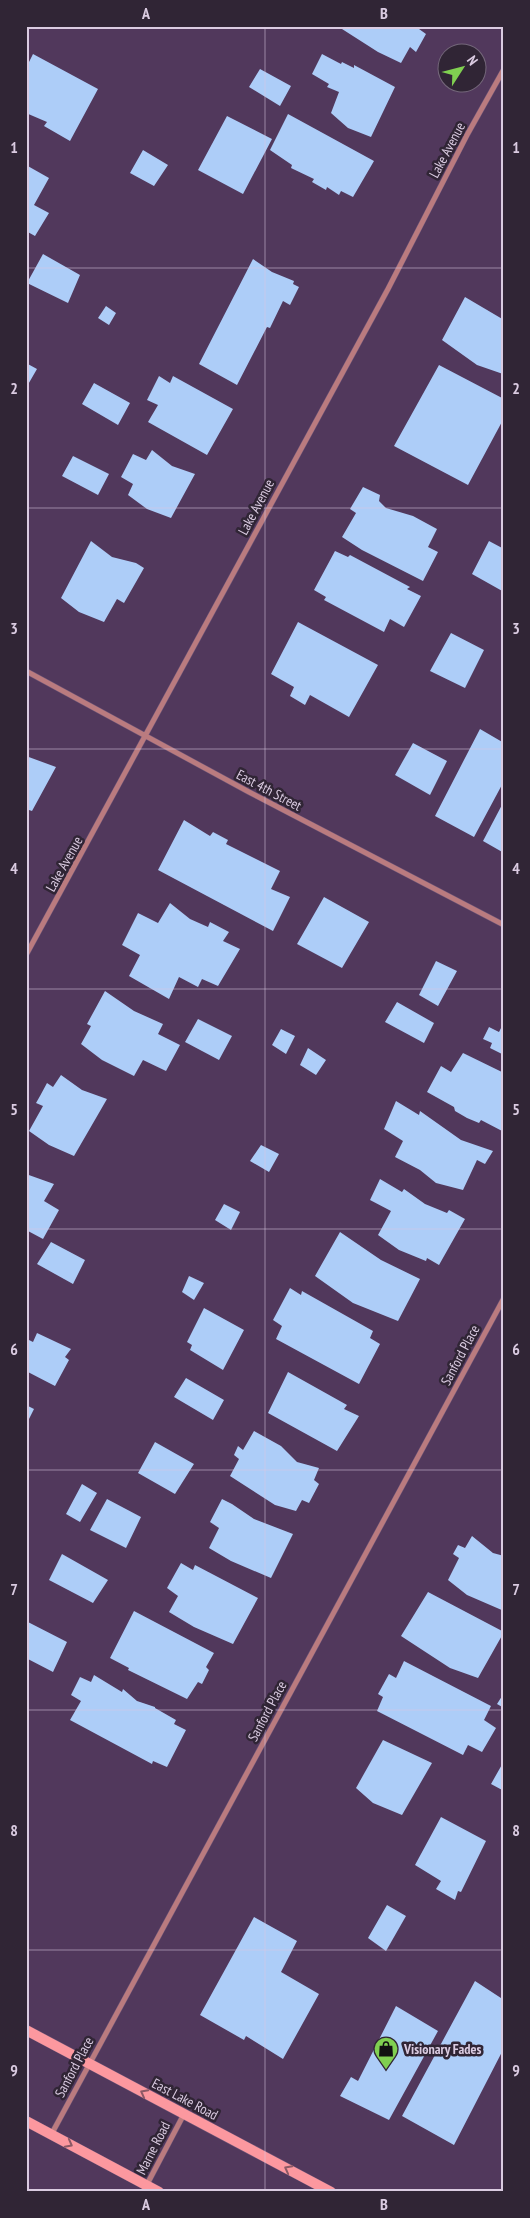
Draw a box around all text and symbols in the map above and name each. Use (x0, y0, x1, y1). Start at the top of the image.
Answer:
text: A (141, 3, 151, 23)
text: B (380, 3, 388, 23)
north arrow (438, 42, 488, 92)
text: N (463, 52, 482, 69)
street label: Lake Avenue (425, 119, 469, 181)
text: 1 (10, 137, 18, 157)
text: 1 (512, 137, 520, 157)
text: 2 (10, 378, 18, 398)
text: 2 (512, 378, 520, 398)
street label: Lake Avenue (234, 476, 278, 538)
text: 3 (10, 618, 18, 638)
text: 3 (512, 618, 520, 638)
street label: East 4th Street (233, 765, 305, 815)
street label: Lake Avenue (42, 833, 87, 895)
text: 4 (10, 858, 18, 878)
text: 4 (512, 858, 520, 878)
text: 5 (10, 1099, 18, 1119)
text: 5 (512, 1099, 520, 1119)
street label: Sanford Place (437, 1322, 484, 1388)
text: 6 (10, 1339, 18, 1359)
text: 6 (512, 1339, 520, 1359)
text: 7 (10, 1579, 18, 1599)
text: 7 (512, 1579, 520, 1599)
street label: Sanford Place (244, 1678, 291, 1744)
text: 8 (10, 1820, 18, 1840)
text: 8 (512, 1820, 520, 1840)
street label: Sanford Place (51, 2034, 98, 2100)
shop icon: Visionary Fades (373, 2036, 399, 2070)
place label: Visionary Fades (403, 2040, 482, 2058)
text: 9 (10, 2060, 18, 2080)
text: 9 (512, 2060, 520, 2080)
street label: East Lake Road (149, 2074, 221, 2124)
one-way arrow (140, 2089, 149, 2099)
street label: Marne Road (132, 2118, 174, 2178)
one-way arrow (64, 2138, 73, 2148)
one-way arrow (284, 2165, 293, 2175)
text: A (141, 2194, 151, 2214)
text: B (380, 2194, 388, 2214)

